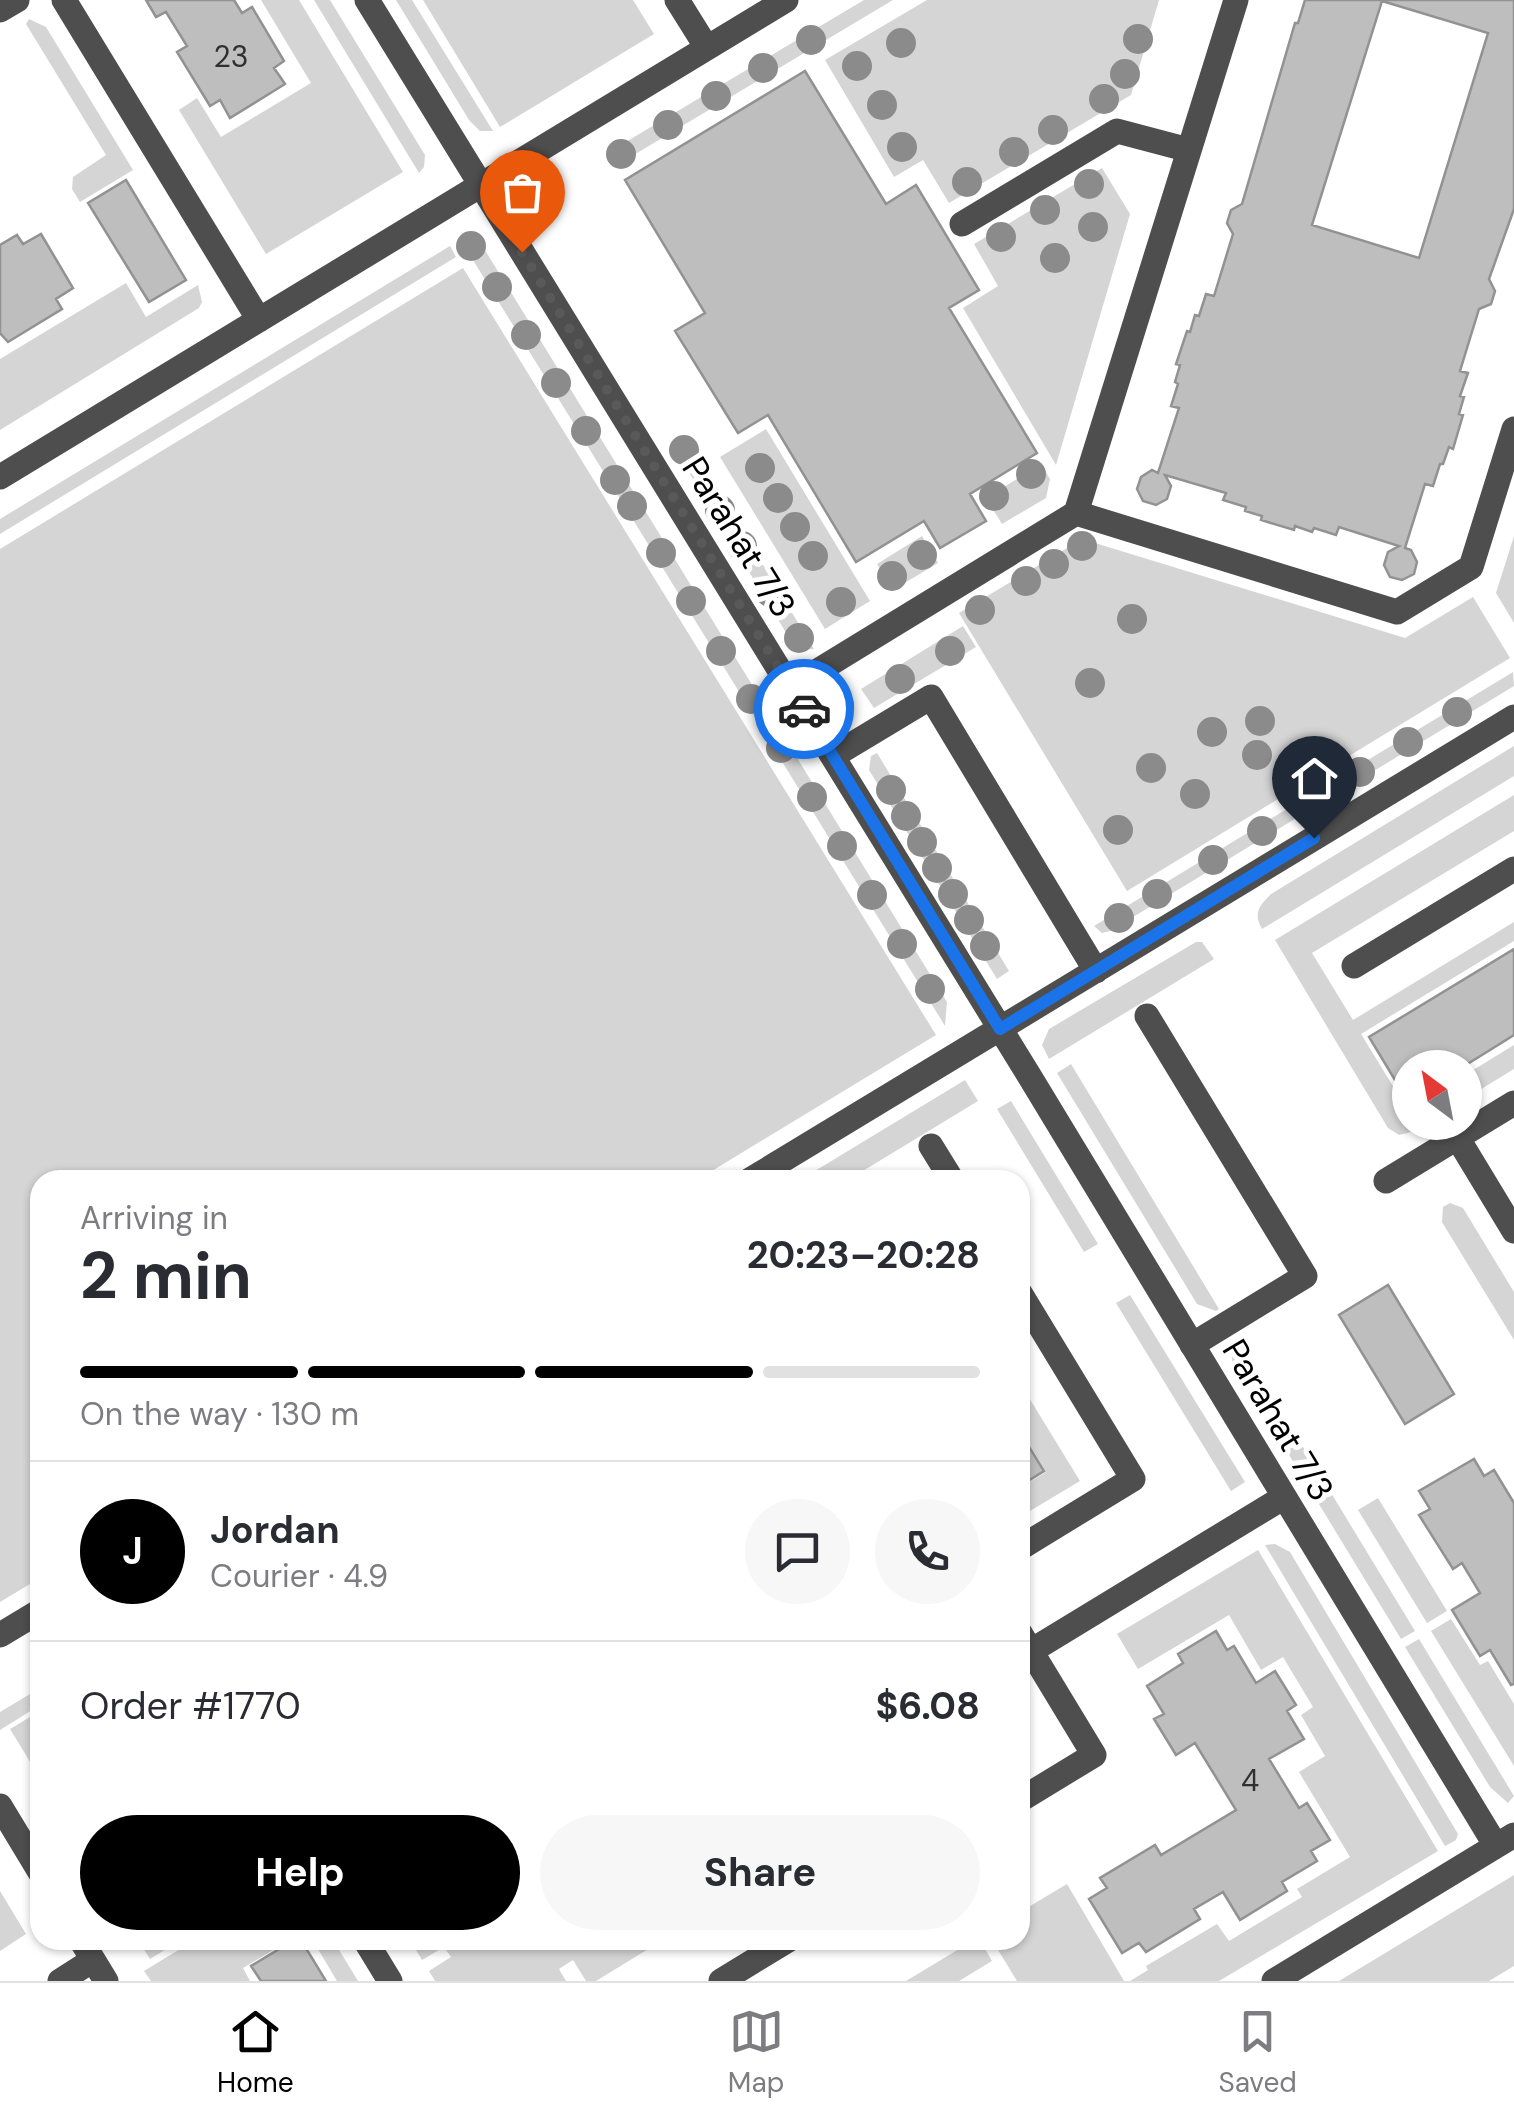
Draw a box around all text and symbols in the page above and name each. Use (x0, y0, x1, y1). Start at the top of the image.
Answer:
house number: 23 (213, 37, 249, 76)
pin (480, 150, 565, 253)
icon: bag (495, 165, 550, 220)
street label: Parahat 7/3 (672, 448, 806, 626)
courier (754, 659, 854, 759)
icon: car (777, 682, 832, 737)
pin (1272, 736, 1357, 839)
icon: home (1287, 751, 1342, 806)
north arrow (1392, 1050, 1482, 1140)
map controls (1392, 1050, 1482, 1140)
text: Arriving in (80, 1197, 228, 1239)
text: 20:23–20:28 (747, 1230, 980, 1280)
text: 2 min (80, 1234, 252, 1318)
street label: Parahat 7/3 (1212, 1331, 1344, 1509)
text: On the way · 130 m (80, 1393, 359, 1435)
button: chat (745, 1499, 850, 1604)
button: phone (875, 1499, 980, 1604)
text: Jordan (210, 1505, 340, 1555)
text: J (122, 1526, 143, 1576)
text: Courier · 4.9 (210, 1555, 388, 1597)
text: Order #1770 (80, 1681, 301, 1731)
text: $6.08 (875, 1681, 980, 1731)
house number: 4 (1241, 1761, 1259, 1800)
button: Help (80, 1815, 520, 1930)
button: Share (540, 1815, 980, 1930)
tab: Home (217, 2004, 294, 2101)
tab: Map (728, 2004, 784, 2101)
tab: Saved (1218, 2004, 1297, 2101)

